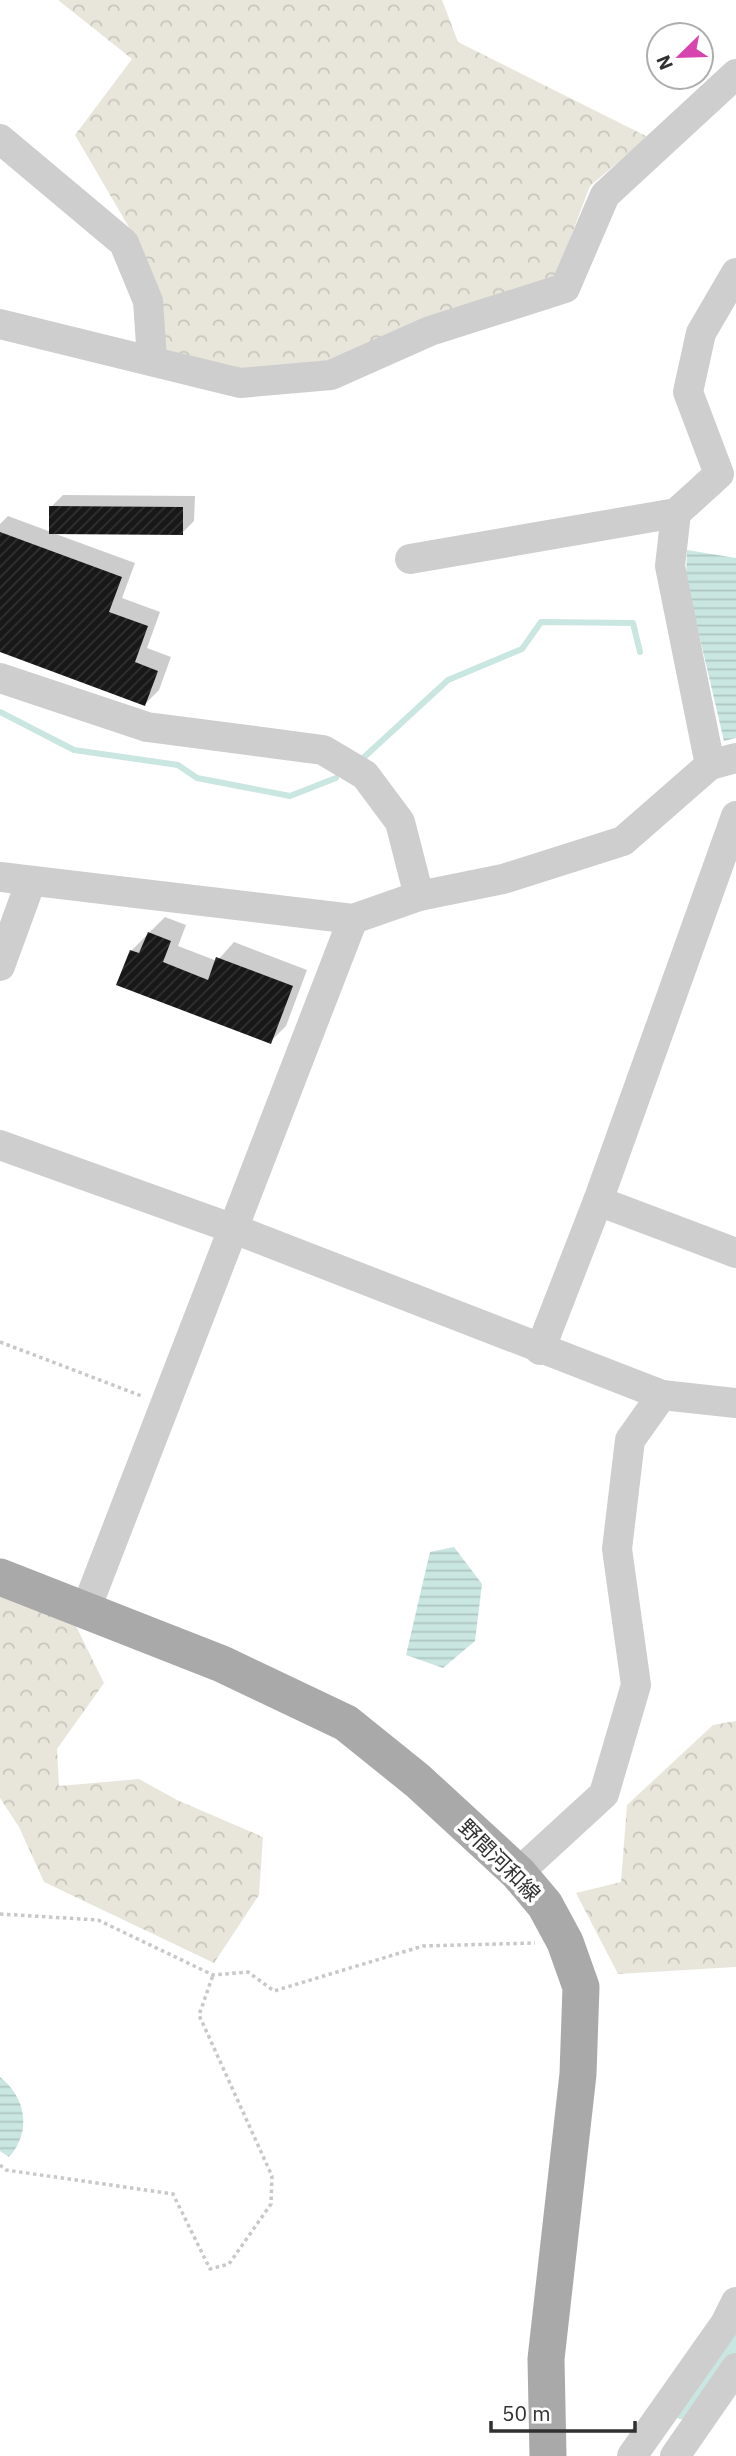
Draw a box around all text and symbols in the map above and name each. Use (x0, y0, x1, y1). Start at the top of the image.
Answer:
north arrow (645, 21, 715, 91)
text: N (651, 52, 678, 74)
street label: 野間河和線 (453, 1813, 547, 1907)
scale bar (491, 2390, 634, 2434)
text: 50 m (502, 2399, 551, 2427)

